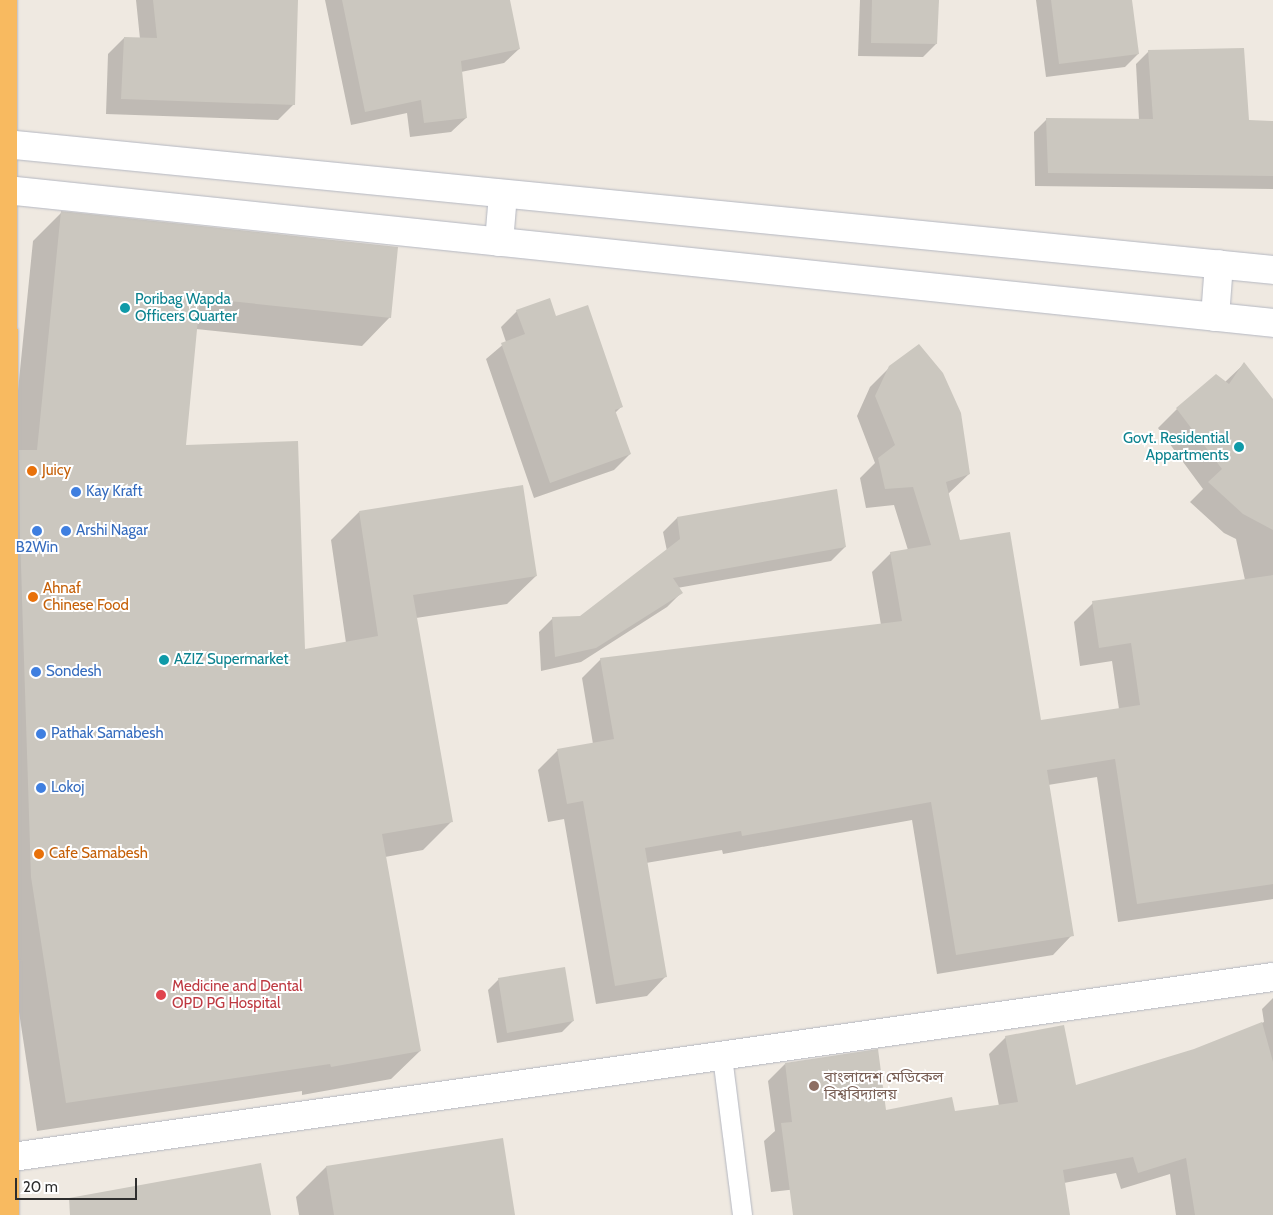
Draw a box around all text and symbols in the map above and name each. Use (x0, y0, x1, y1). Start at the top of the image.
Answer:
place label: Poribag Wapda Officers Quarter (135, 290, 237, 325)
marker: Poribag Wapda Officers Quarter (119, 302, 131, 314)
place label: Govt. Residential Appartments (1123, 429, 1229, 464)
marker: Govt. Residential Appartments (1233, 441, 1245, 453)
place label: Juicy (42, 462, 71, 480)
marker: Juicy (26, 465, 38, 477)
place label: Kay Kraft (86, 483, 143, 501)
marker: Kay Kraft (70, 486, 82, 498)
place label: Arshi Nagar (76, 522, 148, 540)
marker: B2Win (31, 525, 43, 537)
marker: Arshi Nagar (60, 525, 72, 537)
place label: B2Win (16, 539, 58, 557)
place label: Ahnaf Chinese Food (43, 579, 129, 614)
marker: Ahnaf Chinese Food (27, 591, 39, 603)
place label: AZIZ Supermarket (174, 651, 288, 669)
marker: AZIZ Supermarket (158, 654, 170, 666)
place label: Sondesh (46, 663, 102, 681)
marker: Sondesh (30, 666, 42, 678)
place label: Pathak Samabesh (51, 725, 164, 743)
marker: Pathak Samabesh (35, 728, 47, 740)
place label: Lokoj (51, 779, 84, 797)
marker: Lokoj (35, 782, 47, 794)
place label: Cafe Samabesh (49, 845, 148, 863)
marker: Cafe Samabesh (33, 848, 45, 860)
place label: Medicine and Dental OPD PG Hospital (172, 977, 302, 1012)
marker: Medicine and Dental OPD PG Hospital (154, 988, 168, 1002)
place label: বাংলাদেশ মেডিকেল বিশ্ববিদ্যালয় (824, 1068, 944, 1103)
marker: বাংলাদেশ মেডিকেল বিশ্ববিদ্যালয় (808, 1080, 820, 1092)
scale bar (18, 1168, 140, 1200)
text: 20 m (23, 1178, 58, 1196)

